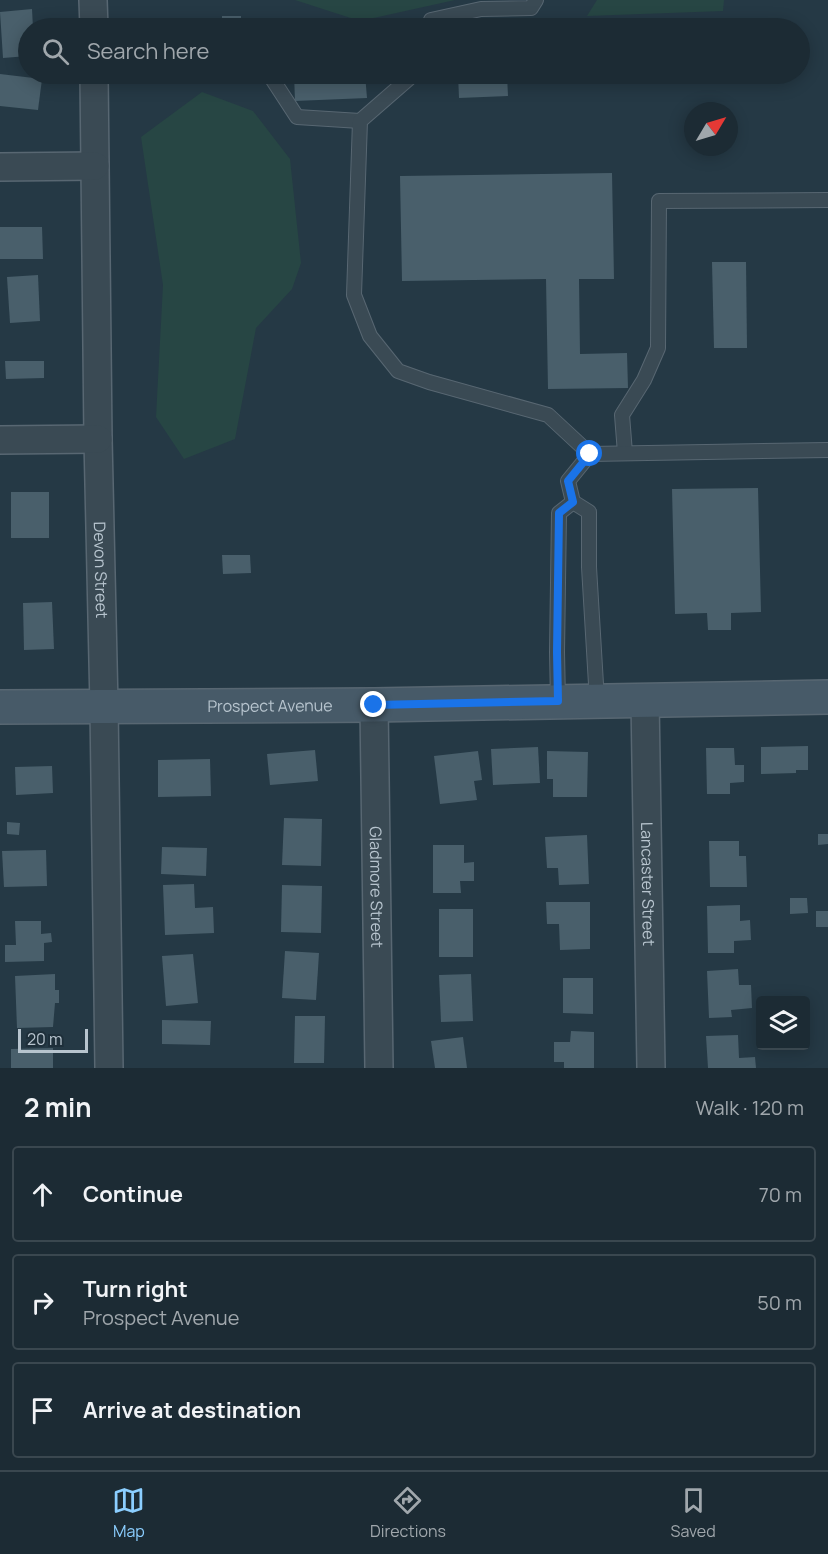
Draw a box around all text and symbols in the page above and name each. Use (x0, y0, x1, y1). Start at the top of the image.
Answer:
search box (18, 18, 810, 84)
icon: search (39, 35, 72, 68)
text: Search here (87, 36, 209, 66)
north arrow (684, 102, 738, 156)
route start (576, 440, 602, 466)
street label: Devon Street (89, 521, 113, 619)
route end (360, 691, 386, 717)
street label: Prospect Avenue (207, 694, 333, 717)
street label: Lancaster Street (636, 822, 660, 946)
street label: Gladmore Street (365, 826, 388, 948)
map controls (756, 996, 810, 1050)
button: layers (756, 996, 810, 1050)
scale bar (18, 1026, 88, 1054)
text: 20 m (27, 1028, 63, 1050)
text: 2 min (24, 1089, 92, 1125)
text: Walk · 120 m (696, 1094, 804, 1121)
icon: ahead (26, 1178, 59, 1211)
text: Continue (83, 1179, 183, 1209)
text: 70 m (759, 1181, 802, 1208)
text: Turn right (83, 1274, 188, 1304)
icon: right (26, 1286, 59, 1319)
text: 50 m (757, 1289, 802, 1316)
text: Prospect Avenue (83, 1304, 239, 1331)
icon: arrive (26, 1394, 59, 1427)
text: Arrive at destination (83, 1395, 301, 1425)
tab: Map (112, 1484, 145, 1542)
tab: Directions (370, 1484, 446, 1542)
tab: Saved (671, 1484, 716, 1542)

